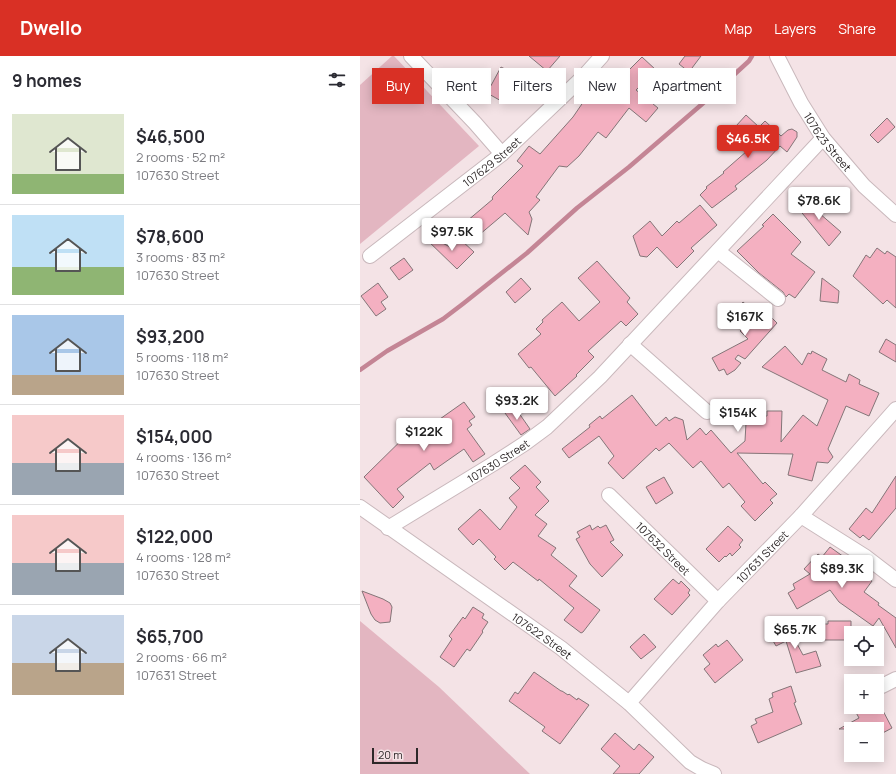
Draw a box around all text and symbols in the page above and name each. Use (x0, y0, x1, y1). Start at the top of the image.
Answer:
text: Dwello (20, 15, 82, 41)
text: Map (724, 19, 752, 38)
text: Layers (774, 19, 816, 38)
text: Share (838, 19, 876, 38)
chip: Buy (372, 68, 424, 104)
chip: Rent (432, 68, 491, 104)
chip: Filters (499, 68, 566, 104)
chip: New (574, 68, 630, 104)
chip: Apartment (638, 68, 736, 104)
text: 9 homes (12, 69, 82, 92)
icon: filters (326, 69, 348, 91)
street label: 107623 Street (801, 109, 855, 174)
text: $46,500 (136, 125, 205, 148)
pin: $46.5K (715, 125, 781, 159)
text: $46.5K (726, 129, 770, 147)
icon: home (44, 130, 92, 178)
street label: 107629 Street (459, 133, 524, 189)
text: 2 rooms · 52 m² (136, 148, 225, 166)
text: 107630 Street (136, 166, 220, 184)
pin: $78.6K (786, 187, 852, 221)
text: $78.6K (797, 191, 841, 209)
pin: $97.5K (419, 218, 485, 252)
text: $97.5K (431, 222, 473, 240)
text: $78,600 (136, 225, 204, 248)
icon: home (44, 231, 92, 279)
text: 3 rooms · 83 m² (136, 248, 225, 266)
text: 107630 Street (136, 266, 220, 284)
pin: $167K (717, 303, 773, 337)
text: $167K (726, 307, 764, 325)
text: $93,200 (136, 325, 205, 348)
icon: home (44, 331, 92, 379)
text: 5 rooms · 118 m² (136, 348, 229, 366)
text: 107630 Street (136, 366, 220, 384)
pin: $93.2K (484, 387, 550, 421)
text: $93.2K (495, 391, 539, 409)
pin: $154K (710, 399, 766, 433)
text: $154K (719, 403, 757, 421)
pin: $122K (396, 418, 452, 452)
text: $122K (405, 422, 443, 440)
text: $154,000 (136, 425, 213, 448)
icon: home (44, 431, 92, 479)
street label: 107630 Street (464, 435, 532, 486)
text: 4 rooms · 136 m² (136, 448, 231, 466)
text: 107630 Street (136, 466, 220, 484)
street label: 107632 Street (633, 518, 694, 578)
text: $122,000 (136, 525, 213, 548)
street label: 107631 Street (733, 527, 791, 586)
icon: home (44, 531, 92, 579)
text: 4 rooms · 128 m² (136, 548, 231, 566)
pin: $89.3K (809, 555, 875, 589)
text: $89.3K (820, 559, 864, 577)
text: 107630 Street (136, 566, 220, 584)
street label: 107622 Street (509, 609, 576, 662)
pin: $65.7K (762, 616, 828, 650)
text: $65.7K (773, 620, 817, 638)
text: $65,700 (136, 625, 204, 648)
map controls (844, 626, 884, 762)
button: locate (844, 626, 884, 666)
icon: home (44, 631, 92, 679)
text: 2 rooms · 66 m² (136, 648, 227, 666)
text: 107631 Street (136, 666, 217, 684)
button: + (844, 674, 884, 714)
button: − (844, 722, 884, 762)
scale bar (372, 746, 418, 765)
text: 20 m (378, 747, 403, 762)

